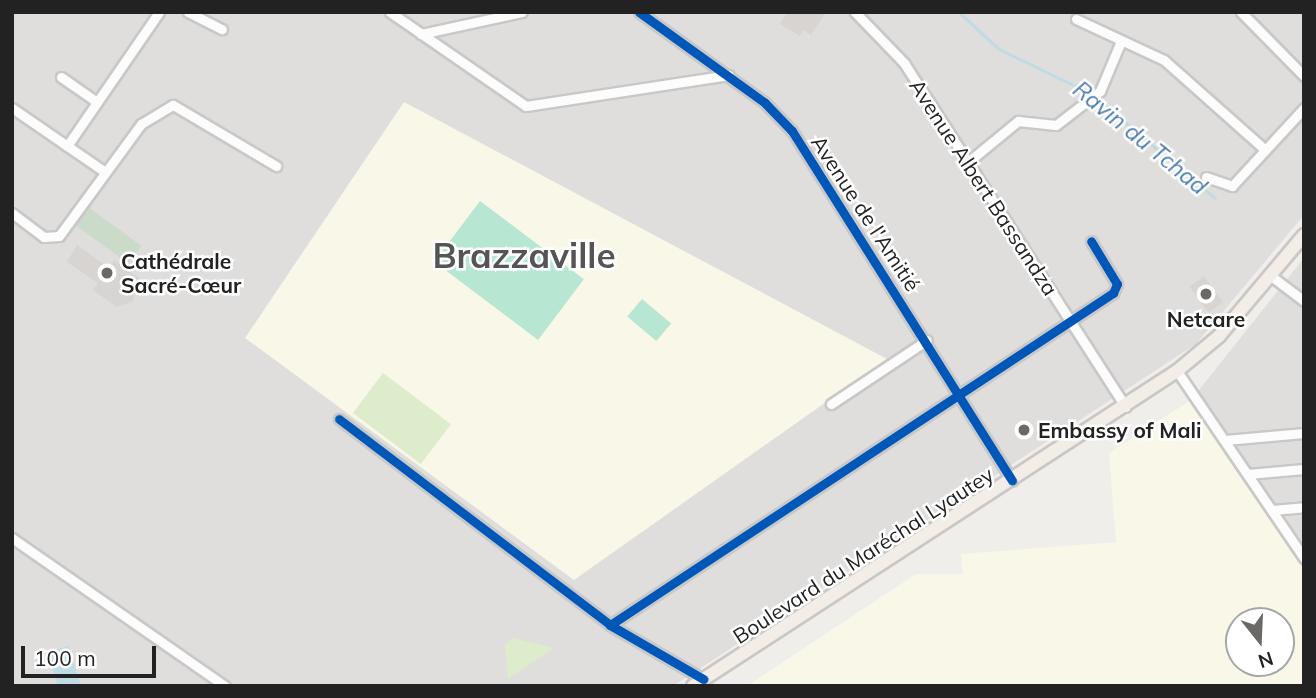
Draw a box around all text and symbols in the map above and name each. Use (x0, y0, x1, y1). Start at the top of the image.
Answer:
street label: Avenue Albert Bassandza (905, 74, 1063, 300)
water label: Ravin du Tchad (1067, 76, 1213, 200)
street label: Avenue de l'Amitié (806, 130, 926, 296)
district label: Brazzaville (432, 234, 616, 276)
place label: Cathédrale Sacré-Cœur (121, 248, 241, 298)
marker: Cathédrale Sacré-Cœur (99, 265, 115, 281)
marker: Netcare (1196, 284, 1216, 304)
place label: Netcare (1167, 306, 1245, 332)
place label: Embassy of Mali (1038, 417, 1201, 443)
marker: Embassy of Mali (1016, 422, 1032, 438)
street label: Boulevard du Maréchal Lyautey (728, 461, 998, 649)
north arrow (1225, 607, 1295, 677)
scale bar (24, 632, 159, 676)
text: 100 m (34, 645, 96, 671)
text: N (1255, 646, 1276, 674)

